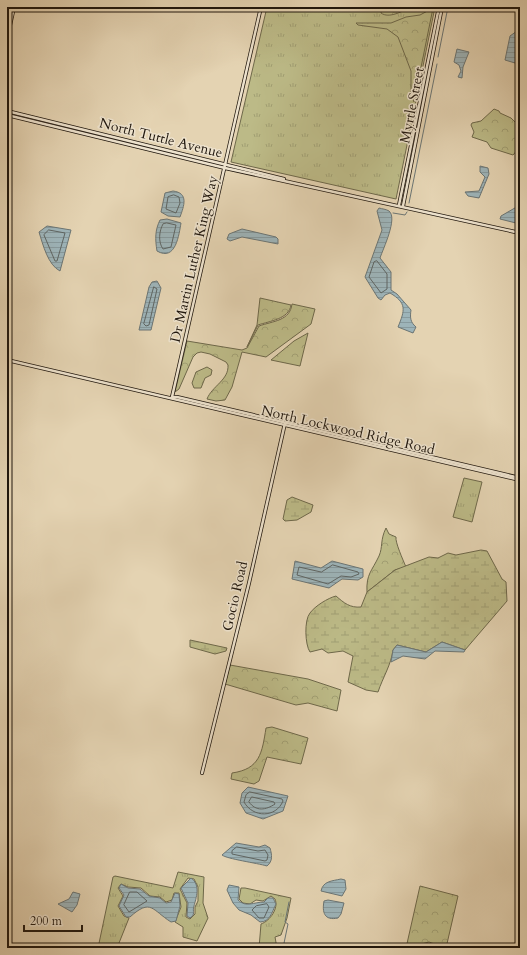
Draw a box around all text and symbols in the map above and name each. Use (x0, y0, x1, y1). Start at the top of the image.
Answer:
street label: Myrtle Street (395, 65, 429, 145)
street label: North Tuttle Avenue (97, 113, 225, 163)
street label: Dr Martin Luther King Way (166, 173, 223, 344)
street label: North Lockwood Ridge Road (259, 401, 437, 459)
street label: Gocio Road (218, 559, 252, 633)
scale bar (24, 907, 82, 933)
text: 200 m (30, 913, 63, 929)

